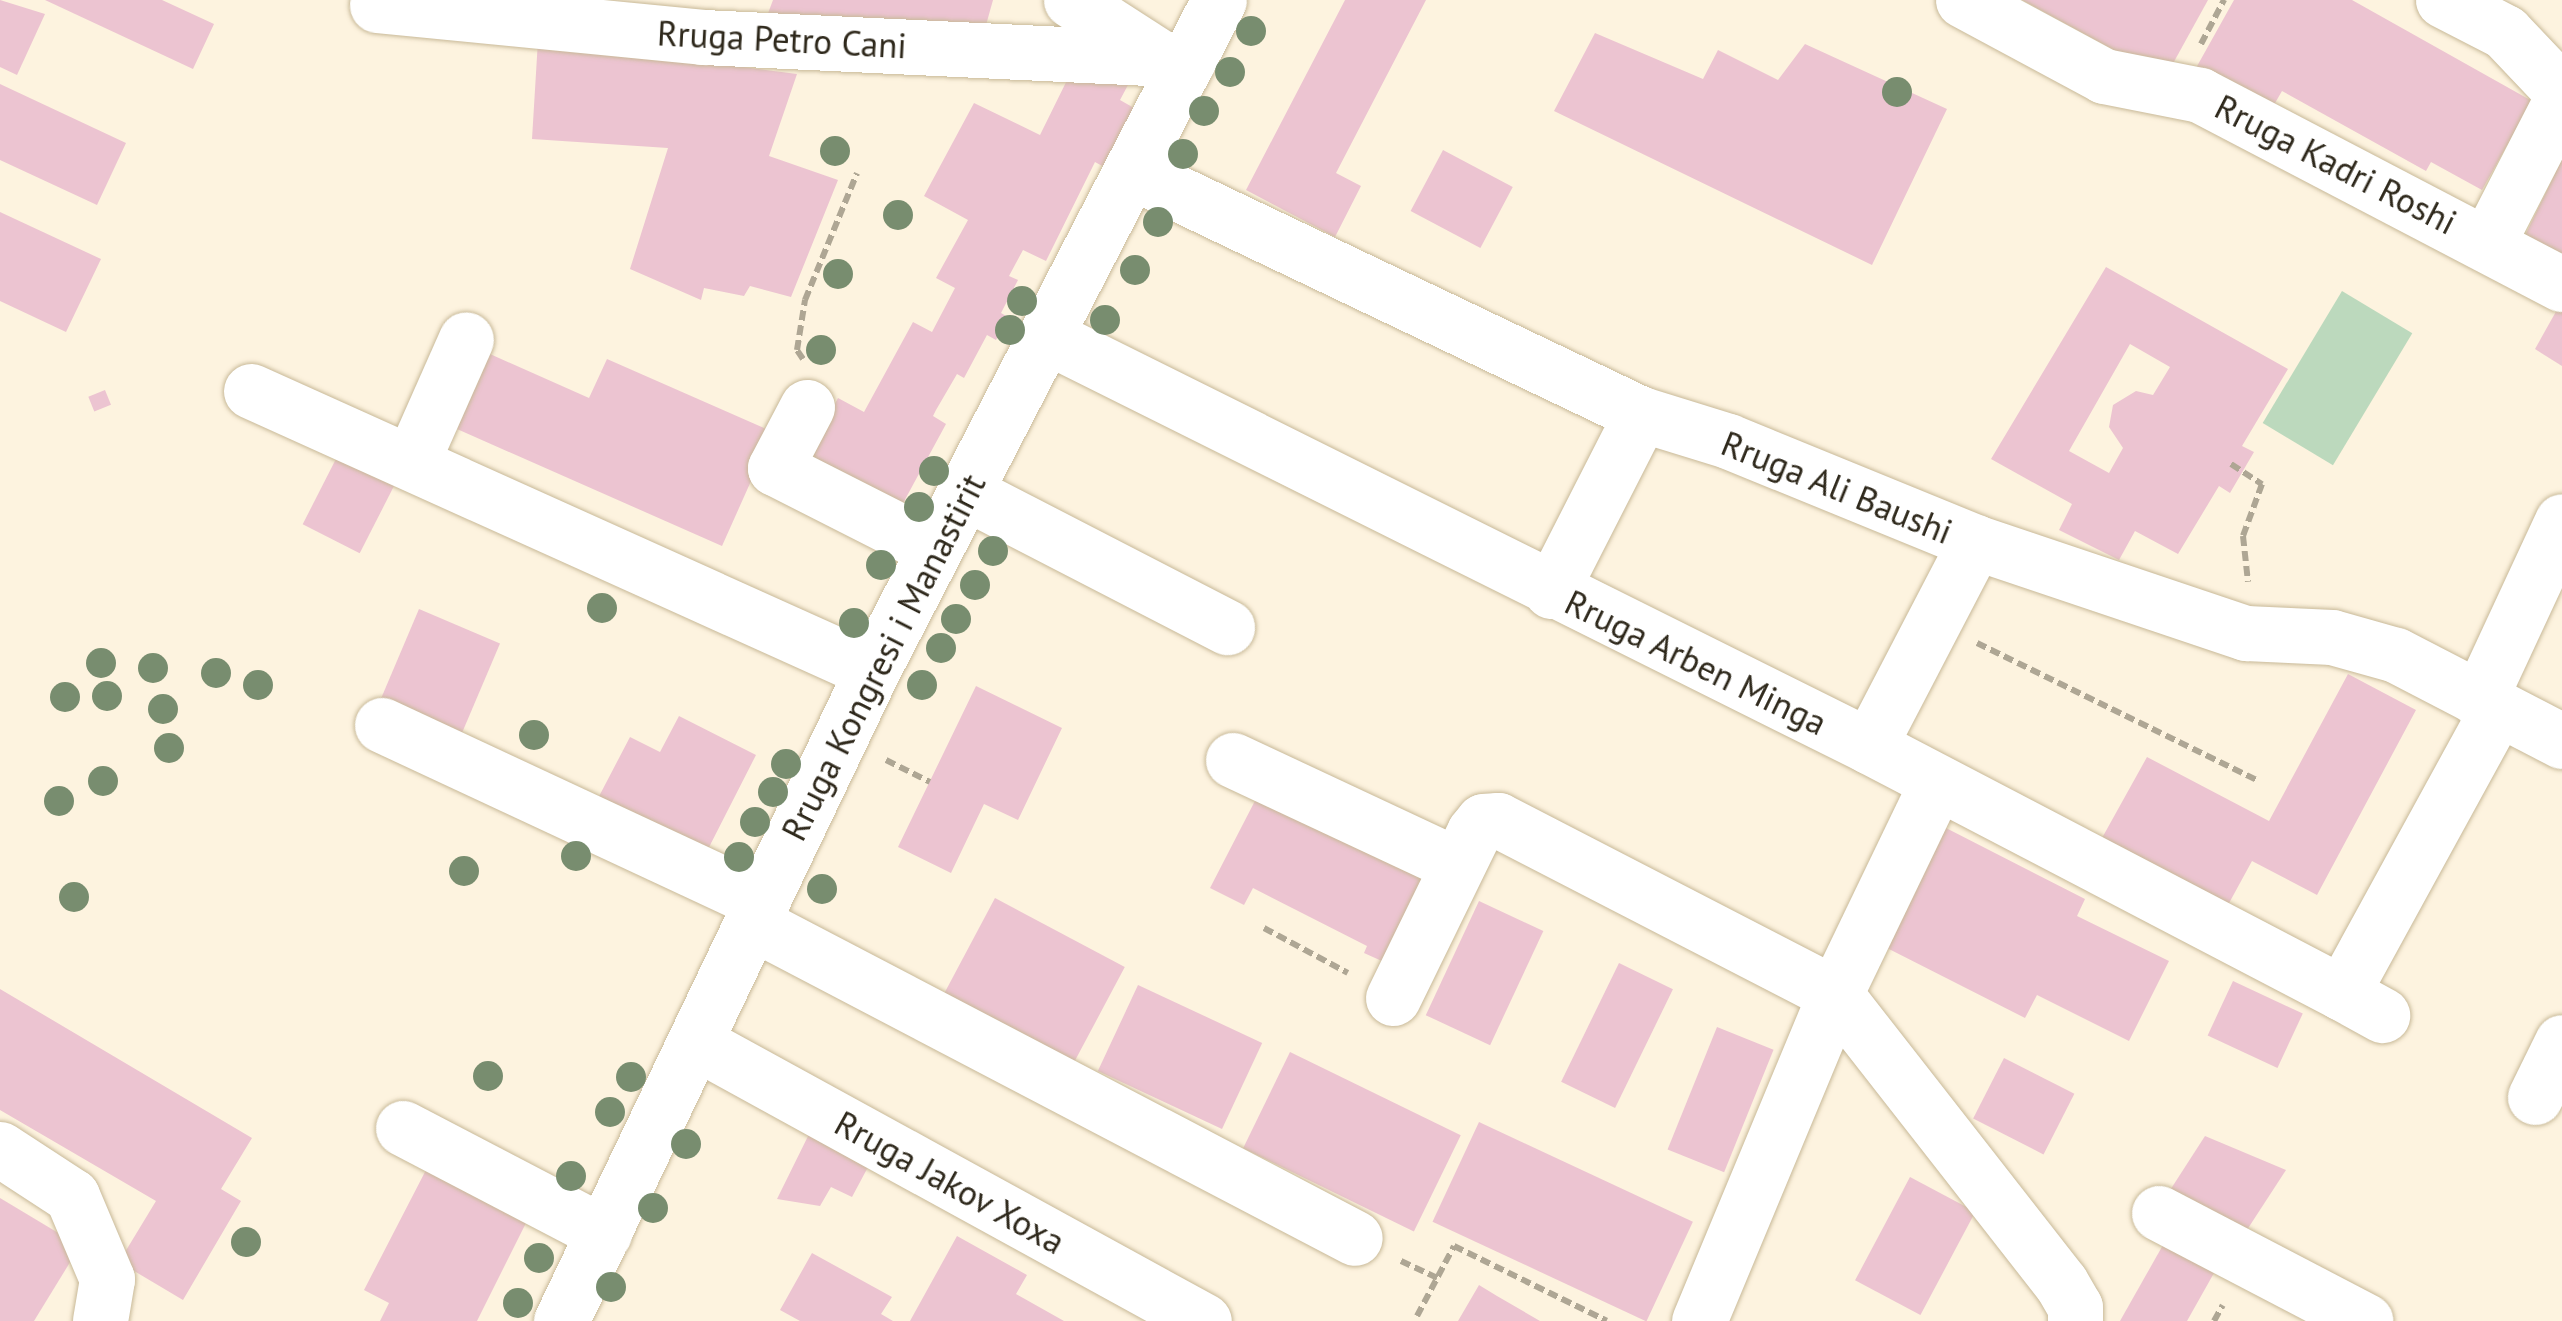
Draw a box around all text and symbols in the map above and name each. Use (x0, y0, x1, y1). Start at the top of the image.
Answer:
street label: Rruga Petro Cani (656, 11, 908, 67)
street label: Rruga Kadri Roshi (2208, 85, 2464, 243)
street label: Rruga Ali Baushi (1715, 421, 1959, 553)
street label: Rruga Kongresi i Manastirit (772, 467, 994, 847)
street label: Rruga Arben Minga (1558, 580, 1834, 744)
street label: Rruga Jakov Xoxa (827, 1101, 1073, 1263)

